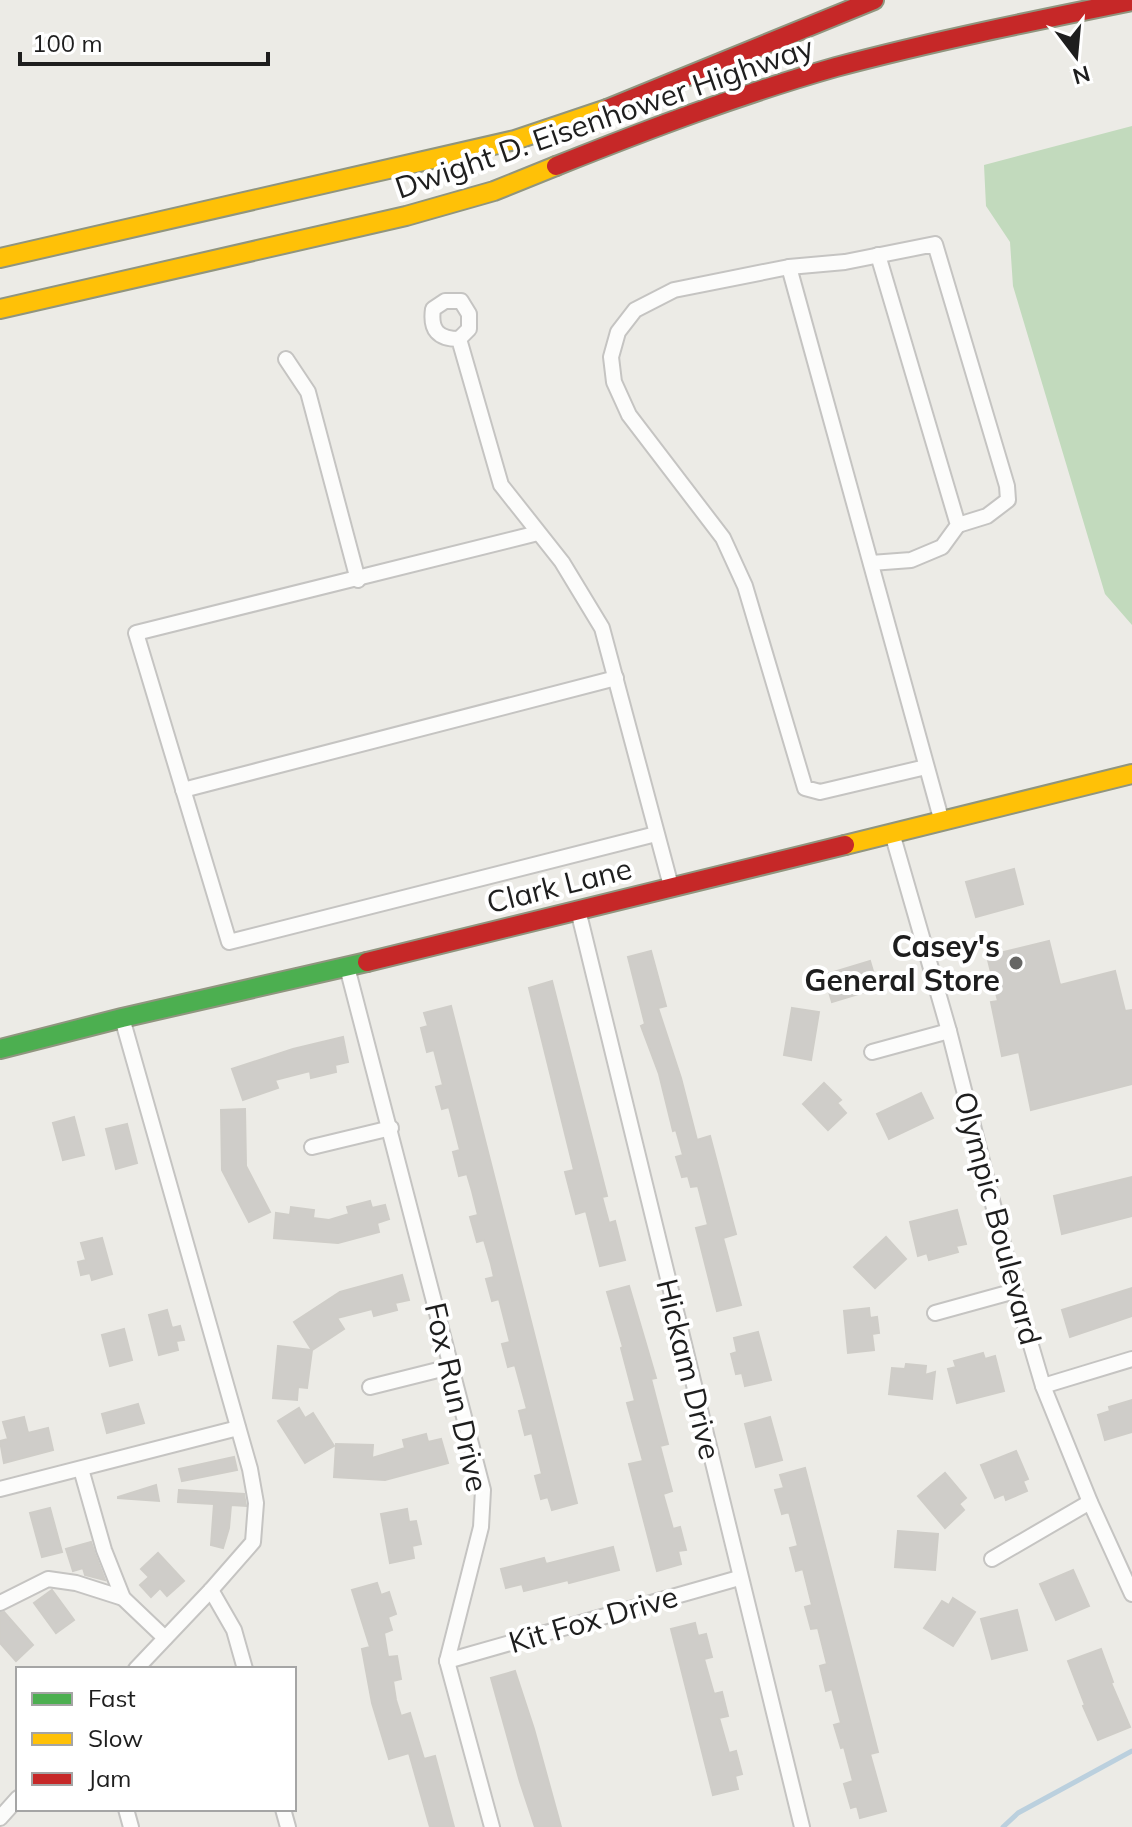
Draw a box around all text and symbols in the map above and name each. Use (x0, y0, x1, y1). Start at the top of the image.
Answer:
scale bar (20, 16, 268, 66)
north arrow (1036, 16, 1116, 96)
street label: Dwight D. Eisenhower Highway (390, 27, 818, 207)
text: 100 m (32, 28, 103, 58)
text: N (1070, 59, 1093, 91)
street label: Clark Lane (483, 849, 635, 921)
place label: Casey's General Store (804, 927, 1000, 999)
marker: Casey's General Store (1007, 954, 1025, 972)
street label: Olympic Boulevard (946, 1087, 1050, 1349)
street label: Hickam Drive (648, 1275, 730, 1463)
street label: Fox Run Drive (417, 1299, 497, 1495)
street label: Kit Fox Drive (504, 1577, 682, 1661)
legend (16, 1667, 296, 1811)
text: Fast (88, 1683, 136, 1713)
text: Slow (88, 1723, 143, 1753)
text: Jam (88, 1763, 131, 1793)

